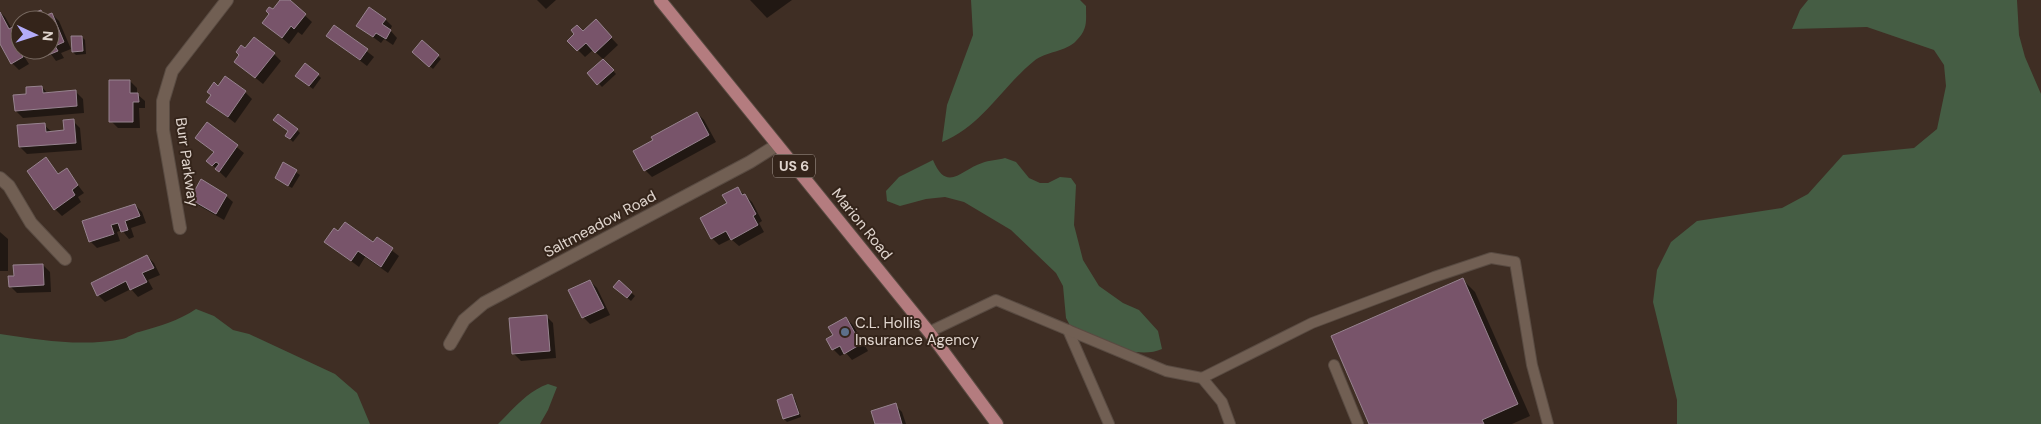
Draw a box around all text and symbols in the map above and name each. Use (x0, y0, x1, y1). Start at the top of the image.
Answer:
north arrow (10, 10, 60, 60)
text: N (39, 30, 57, 42)
street label: Burr Parkway (171, 116, 203, 209)
road number: US 6 (773, 154, 815, 178)
street label: Marion Road (827, 184, 897, 264)
street label: Saltmeadow Road (540, 186, 660, 262)
place label: C.L. Hollis Insurance Agency (855, 313, 979, 350)
marker: C.L. Hollis Insurance Agency (839, 326, 851, 338)

